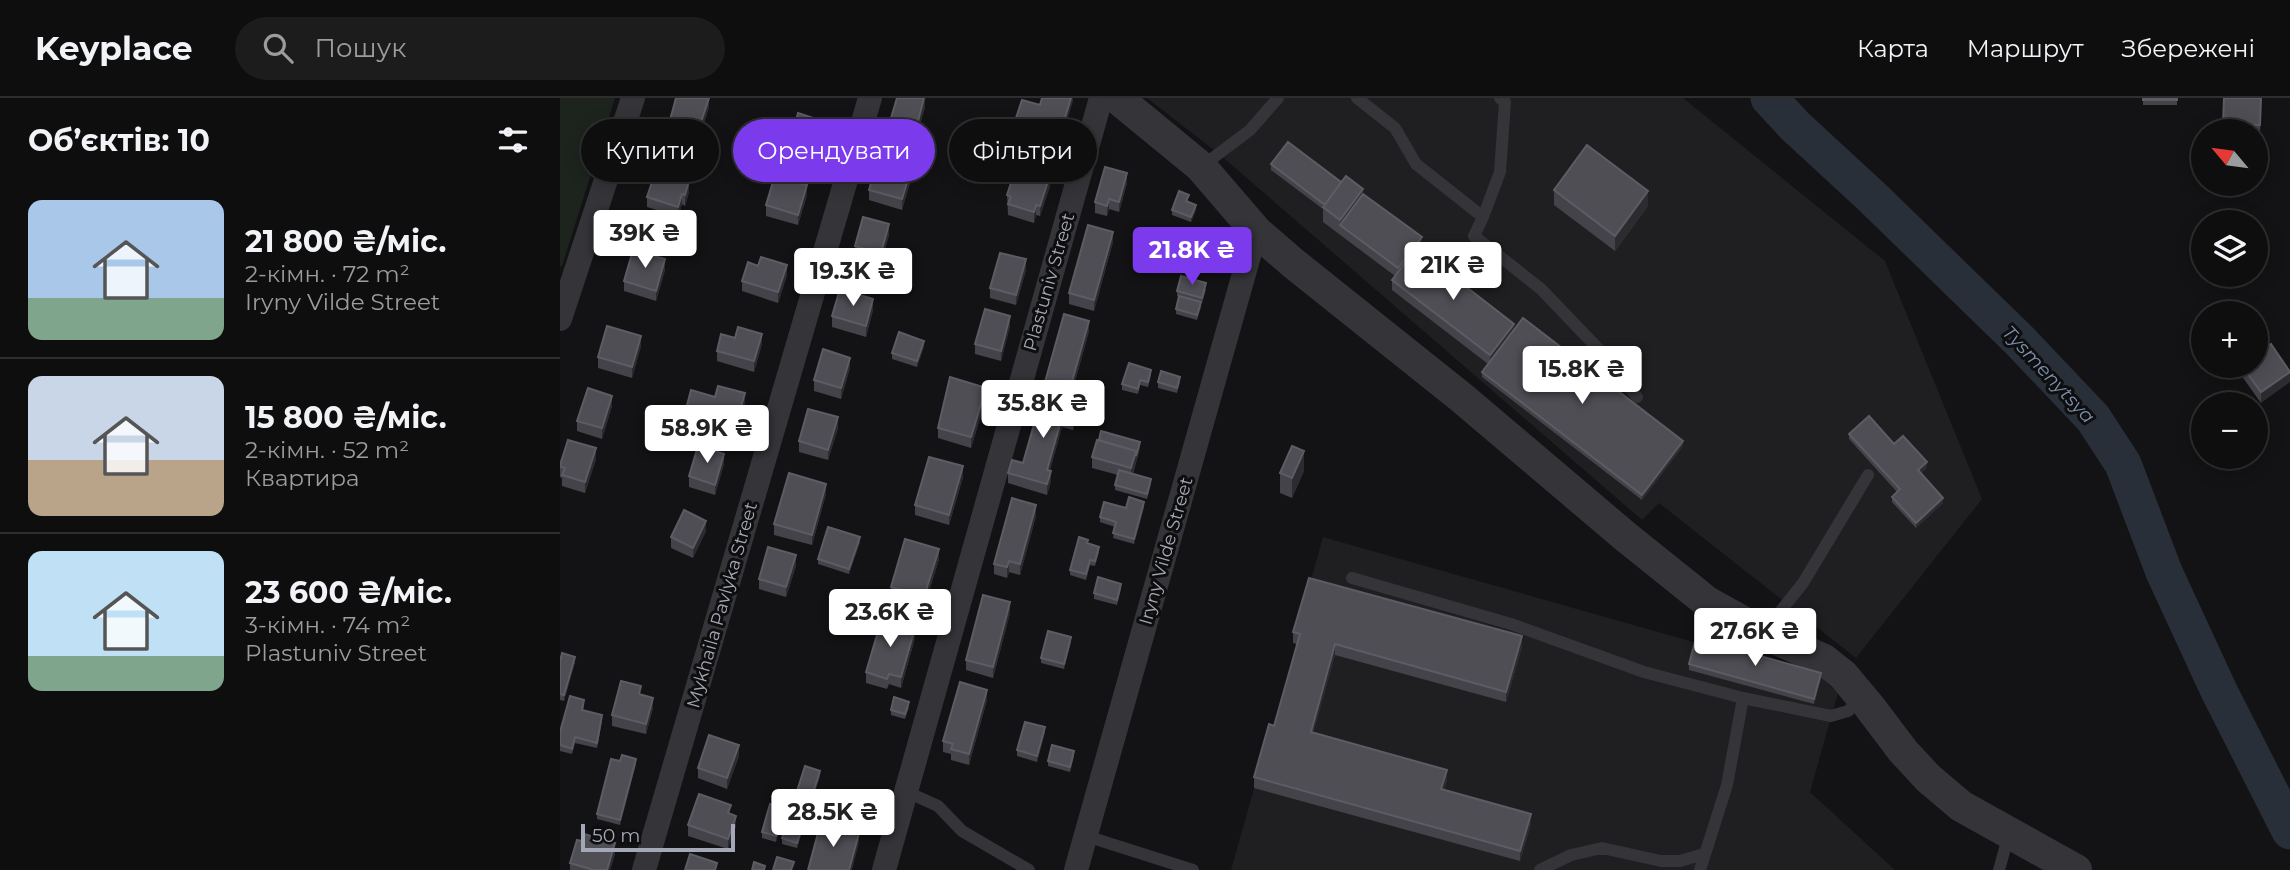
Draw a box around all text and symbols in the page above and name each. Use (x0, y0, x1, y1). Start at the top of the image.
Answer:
search box (235, 17, 725, 80)
text: Keyplace (35, 28, 193, 68)
icon: search (259, 29, 297, 67)
text: Пошук (315, 32, 406, 64)
text: Карта (1857, 34, 1929, 63)
text: Маршрут (1967, 34, 2084, 63)
text: Збережені (2122, 34, 2255, 63)
chip: Купити (581, 119, 719, 182)
chip: Орендувати (733, 119, 935, 182)
chip: Фільтри (949, 119, 1097, 182)
north arrow (2191, 119, 2268, 196)
map controls (2191, 119, 2268, 469)
icon: filters (494, 121, 532, 159)
text: Об’єктів: 10 (28, 122, 210, 159)
street label: Plastuniv Street (1019, 210, 1079, 354)
button: layers (2191, 210, 2268, 287)
pin: 39K ₴ (596, 211, 694, 270)
text: 39K ₴ (610, 219, 680, 247)
text: 21 800 ₴/міс. (245, 223, 446, 260)
icon: home (84, 228, 168, 312)
pin: 21.8K ₴ (1127, 228, 1257, 287)
text: 21.8K ₴ (1149, 236, 1235, 264)
pin: 21K ₴ (1404, 242, 1502, 302)
pin: 19.3K ₴ (788, 248, 918, 308)
text: 21K ₴ (1420, 251, 1486, 279)
text: 19.3K ₴ (810, 257, 896, 285)
text: 2-кімн. · 72 m² (245, 260, 410, 288)
text: Iryny Vilde Street (245, 288, 440, 316)
button: + (2191, 301, 2268, 378)
water label: Tysmenytsya (1998, 321, 2100, 428)
pin: 15.8K ₴ (1517, 346, 1647, 406)
text: 15.8K ₴ (1539, 355, 1625, 383)
pin: 35.8K ₴ (978, 380, 1108, 440)
text: 35.8K ₴ (997, 389, 1089, 417)
button: − (2191, 392, 2268, 469)
text: 15 800 ₴/міс. (245, 399, 447, 436)
icon: home (84, 404, 168, 488)
pin: 58.9K ₴ (642, 406, 772, 465)
text: 58.9K ₴ (661, 414, 753, 442)
text: 2-кімн. · 52 m² (245, 436, 409, 464)
text: Квартира (245, 464, 359, 492)
street label: Iryny Vilde Street (1134, 475, 1198, 627)
street label: Mykhaila Pavlyka Street (682, 499, 762, 711)
text: 23 600 ₴/міс. (245, 574, 452, 611)
icon: home (84, 579, 168, 663)
pin: 23.6K ₴ (825, 589, 955, 649)
text: 23.6K ₴ (845, 598, 935, 626)
pin: 27.6K ₴ (1690, 608, 1820, 668)
text: 3-кімн. · 74 m² (245, 611, 410, 639)
text: 27.6K ₴ (1710, 617, 1800, 645)
text: Plastuniv Street (245, 639, 427, 667)
pin: 28.5K ₴ (768, 790, 898, 849)
text: 28.5K ₴ (787, 798, 879, 826)
scale bar (581, 821, 735, 853)
text: 50 m (592, 824, 640, 847)

